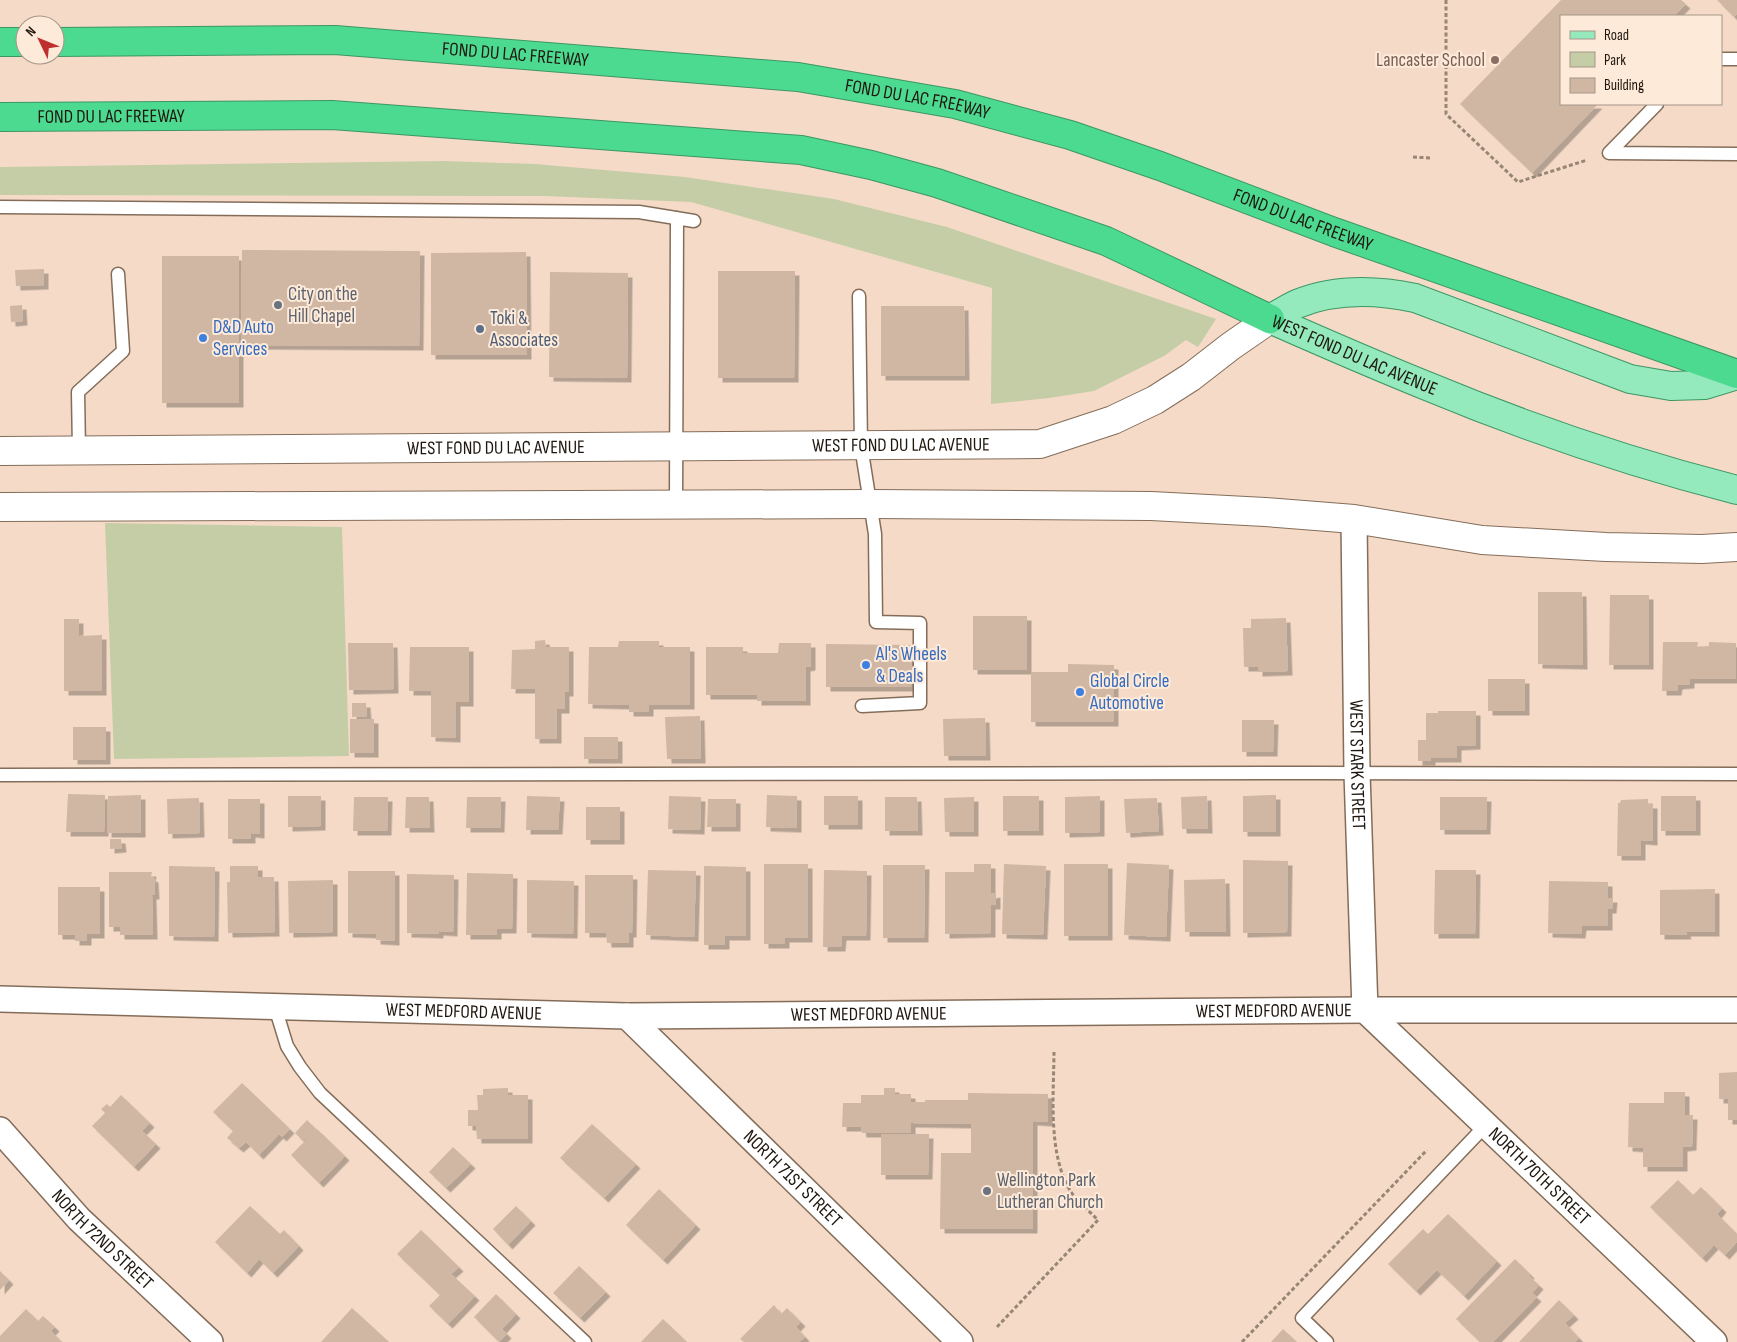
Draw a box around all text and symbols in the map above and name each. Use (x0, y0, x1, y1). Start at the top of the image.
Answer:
north arrow (15, 15, 65, 65)
legend (1560, 15, 1722, 105)
text: N (22, 23, 40, 40)
text: Road (1604, 26, 1629, 45)
street label: FOND DU LAC FREEWAY (441, 37, 590, 72)
place label: Lancaster School (1376, 49, 1485, 72)
text: Park (1604, 51, 1626, 70)
marker: Lancaster School (1489, 54, 1501, 66)
street label: FOND DU LAC FREEWAY (843, 74, 993, 124)
text: Building (1604, 76, 1644, 95)
street label: FOND DU LAC FREEWAY (37, 104, 185, 128)
street label: FOND DU LAC FREEWAY (1230, 183, 1376, 256)
place label: City on the Hill Chapel (288, 283, 357, 328)
marker: City on the Hill Chapel (272, 299, 284, 311)
place label: Toki & Associates (489, 307, 558, 352)
street label: WEST FOND DU LAC AVENUE (1268, 310, 1441, 401)
place label: D&D Auto Services (213, 316, 274, 361)
marker: Toki & Associates (474, 323, 486, 335)
marker: D&D Auto Services (197, 332, 209, 344)
street label: WEST FOND DU LAC AVENUE (812, 433, 990, 457)
street label: WEST FOND DU LAC AVENUE (407, 436, 585, 460)
place label: Al's Wheels & Deals (875, 643, 947, 688)
marker: Al's Wheels & Deals (860, 659, 872, 671)
place label: Global Circle Automotive (1089, 670, 1169, 715)
marker: Global Circle Automotive (1074, 686, 1086, 698)
street label: WEST STARK STREET (1345, 700, 1370, 831)
street label: WEST MEDFORD AVENUE (385, 998, 542, 1025)
street label: WEST MEDFORD AVENUE (1196, 999, 1352, 1023)
street label: WEST MEDFORD AVENUE (791, 1002, 947, 1026)
street label: NORTH 70TH STREET (1484, 1122, 1595, 1230)
street label: NORTH 71ST STREET (739, 1125, 847, 1232)
place label: Wellington Park Lutheran Church (997, 1169, 1103, 1214)
street label: NORTH 72ND STREET (47, 1185, 158, 1294)
marker: Wellington Park Lutheran Church (981, 1185, 993, 1197)

